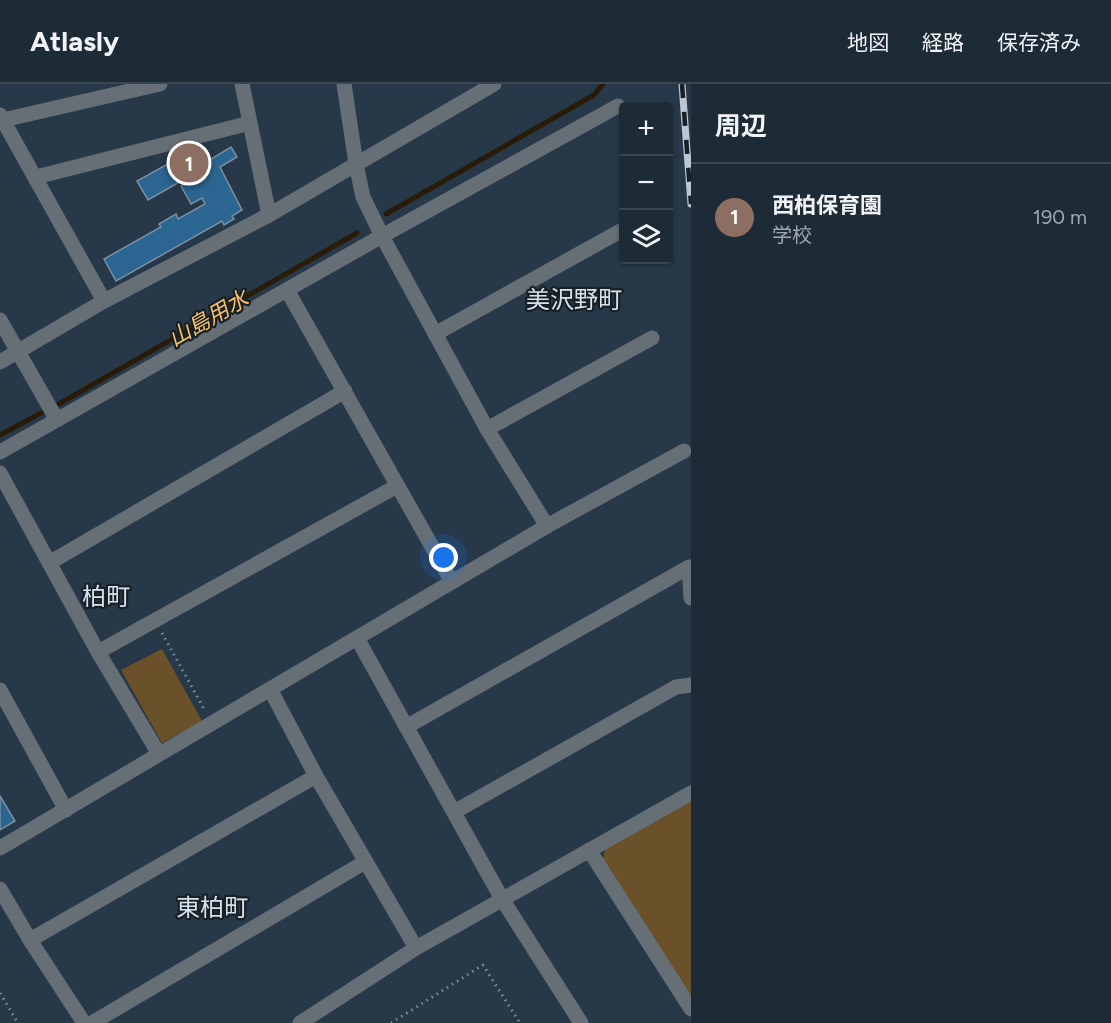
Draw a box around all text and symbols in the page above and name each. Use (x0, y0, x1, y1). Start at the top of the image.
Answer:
text: Atlasly (30, 24, 119, 58)
text: 地図 (847, 30, 889, 55)
text: 経路 (922, 30, 964, 55)
text: 保存済み (997, 30, 1081, 55)
map controls (619, 102, 673, 264)
button: + (619, 102, 673, 156)
text: 周辺 (715, 110, 767, 142)
pin: 1 (170, 140, 208, 185)
button: − (619, 156, 673, 210)
text: 西柏保育園 (772, 192, 882, 219)
text: 1 (730, 205, 739, 229)
text: 190 m (1033, 205, 1087, 229)
button: layers (619, 210, 673, 264)
text: 学校 (772, 223, 812, 247)
water label: 山島用水 (163, 284, 255, 352)
district label: 美沢野町 (526, 285, 622, 314)
your location (429, 543, 458, 572)
district label: 柏町 (82, 582, 130, 611)
district label: 東柏町 (176, 893, 248, 922)

